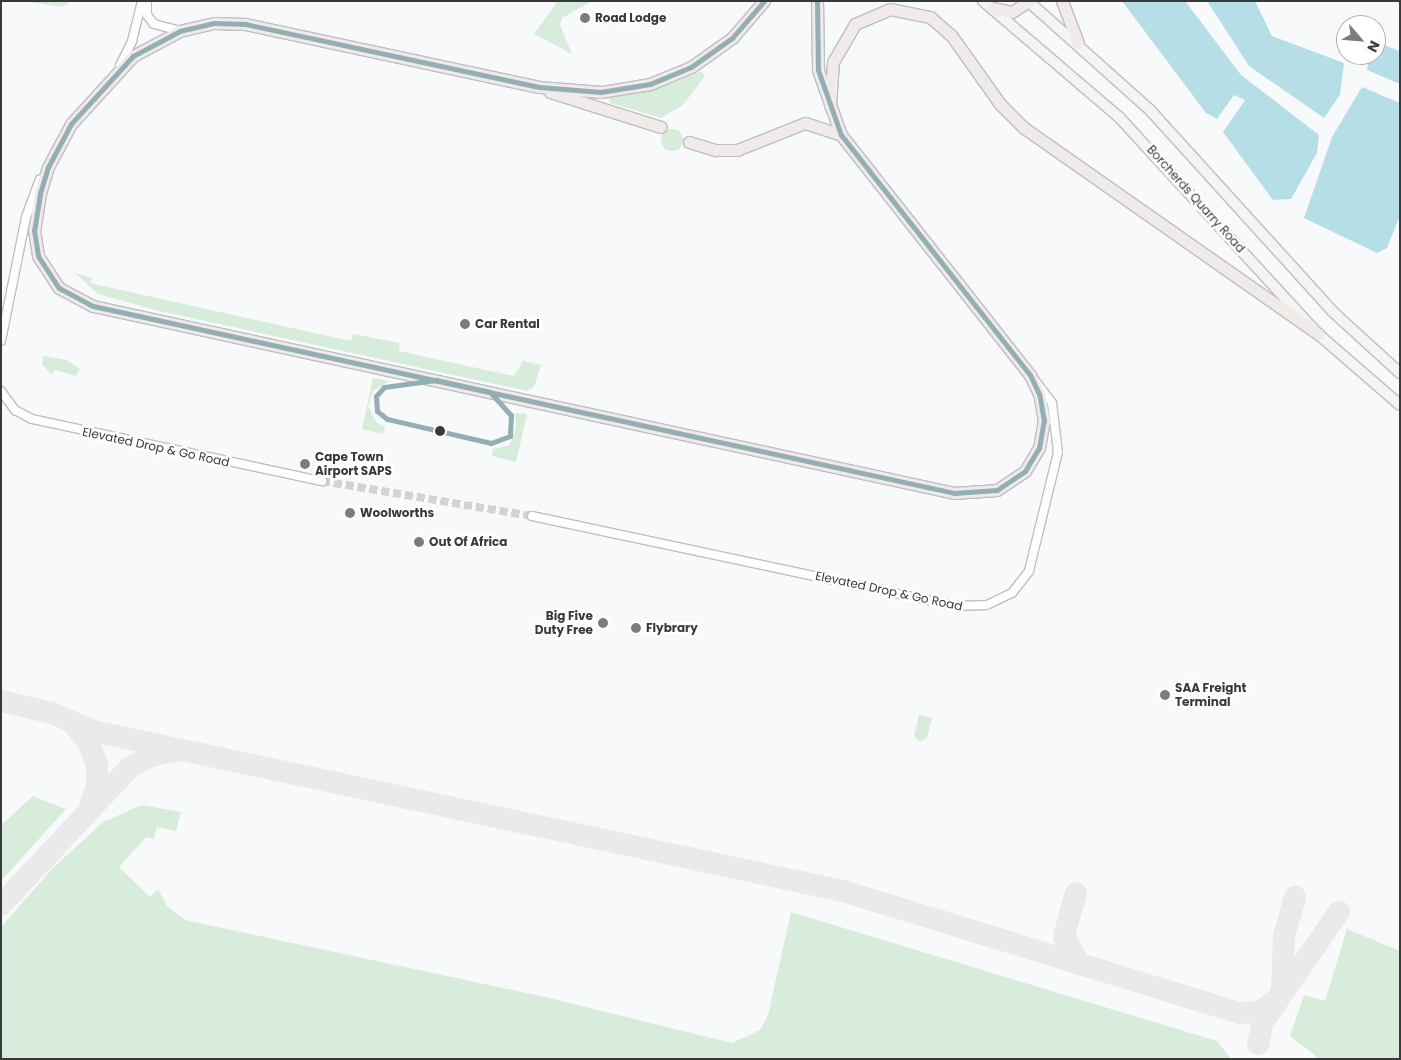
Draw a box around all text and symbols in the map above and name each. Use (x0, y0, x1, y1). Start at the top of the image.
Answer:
place label: Road Lodge (595, 11, 666, 25)
marker: Road Lodge (579, 12, 591, 24)
north arrow (1336, 15, 1386, 65)
text: N (1362, 37, 1385, 56)
street label: Borcherds Quarry Road (1144, 142, 1248, 256)
place label: Car Rental (475, 317, 540, 331)
marker: Car Rental (459, 318, 471, 330)
street label: Elevated Drop & Go Road (81, 424, 231, 470)
unlabelled marker (435, 426, 445, 436)
place label: Cape Town Airport SAPS (315, 450, 392, 478)
marker: Cape Town Airport SAPS (299, 458, 311, 470)
place label: Woolworths (360, 506, 434, 520)
marker: Woolworths (344, 507, 356, 519)
place label: Out Of Africa (429, 535, 507, 549)
marker: Out Of Africa (413, 536, 425, 548)
street label: Elevated Drop & Go Road (814, 568, 964, 614)
place label: Big Five Duty Free (535, 609, 593, 637)
marker: Big Five Duty Free (597, 617, 609, 629)
place label: Flybrary (646, 621, 698, 635)
marker: Flybrary (630, 622, 642, 634)
place label: SAA Freight Terminal (1175, 681, 1246, 709)
marker: SAA Freight Terminal (1159, 689, 1171, 701)

